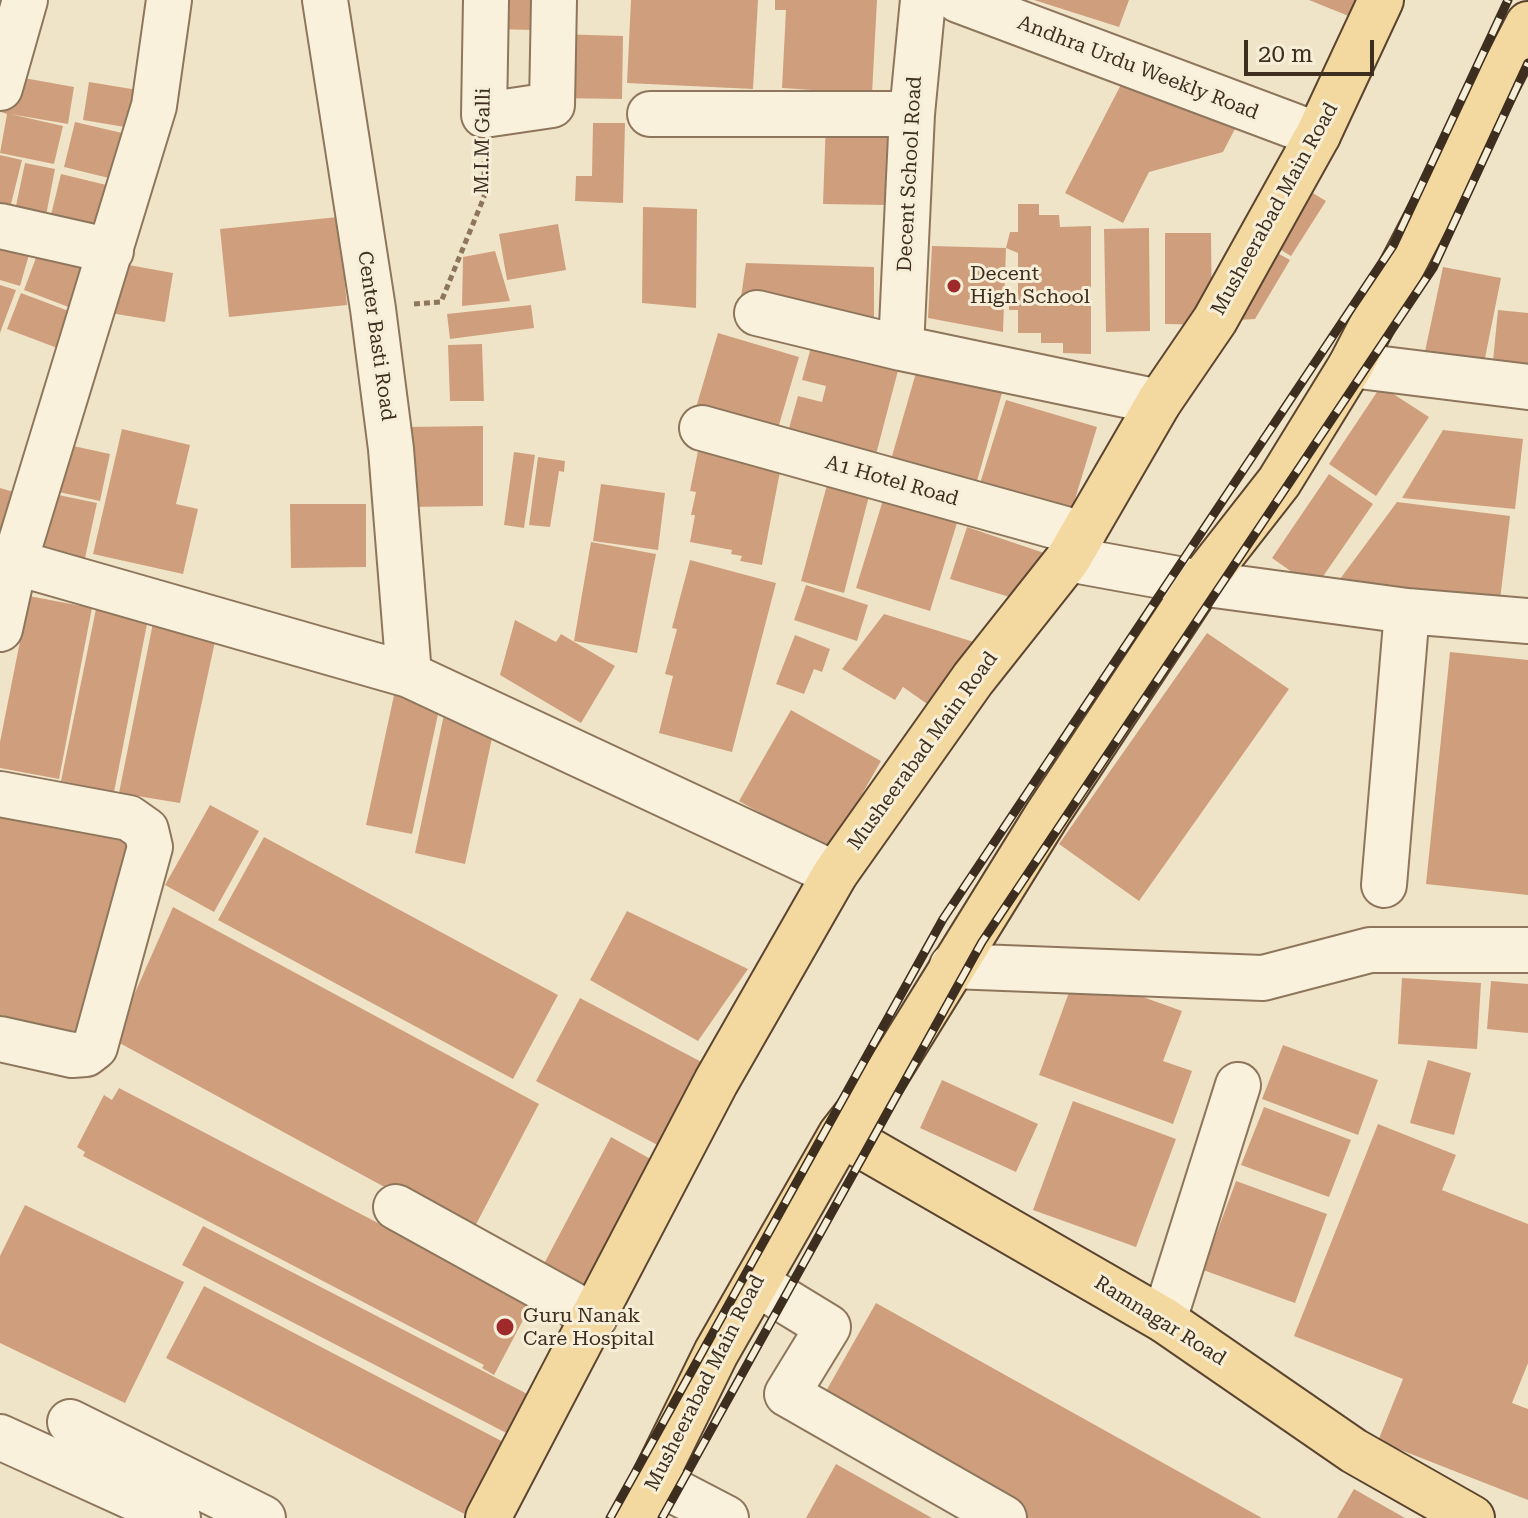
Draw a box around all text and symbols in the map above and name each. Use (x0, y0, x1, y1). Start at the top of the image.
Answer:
street label: Andhra Urdu Weekly Road (1014, 11, 1262, 125)
scale bar (1248, 24, 1378, 74)
text: 20 m (1258, 40, 1313, 68)
street label: Decent School Road (893, 75, 927, 273)
street label: M.I.M Galli (470, 88, 496, 194)
street label: Musheerabad Main Road (1207, 99, 1343, 319)
street label: Center Basti Road (352, 249, 400, 423)
place label: Decent High School (970, 262, 1090, 309)
marker: Decent High School (945, 277, 963, 295)
street label: A1 Hotel Road (823, 451, 961, 511)
street label: Musheerabad Main Road (843, 647, 1003, 855)
street label: Musheerabad Main Road (640, 1271, 770, 1495)
street label: Ramnagar Road (1090, 1271, 1230, 1371)
place label: Guru Nanak Care Hospital (523, 1304, 654, 1351)
marker: Guru Nanak Care Hospital (494, 1316, 516, 1338)

